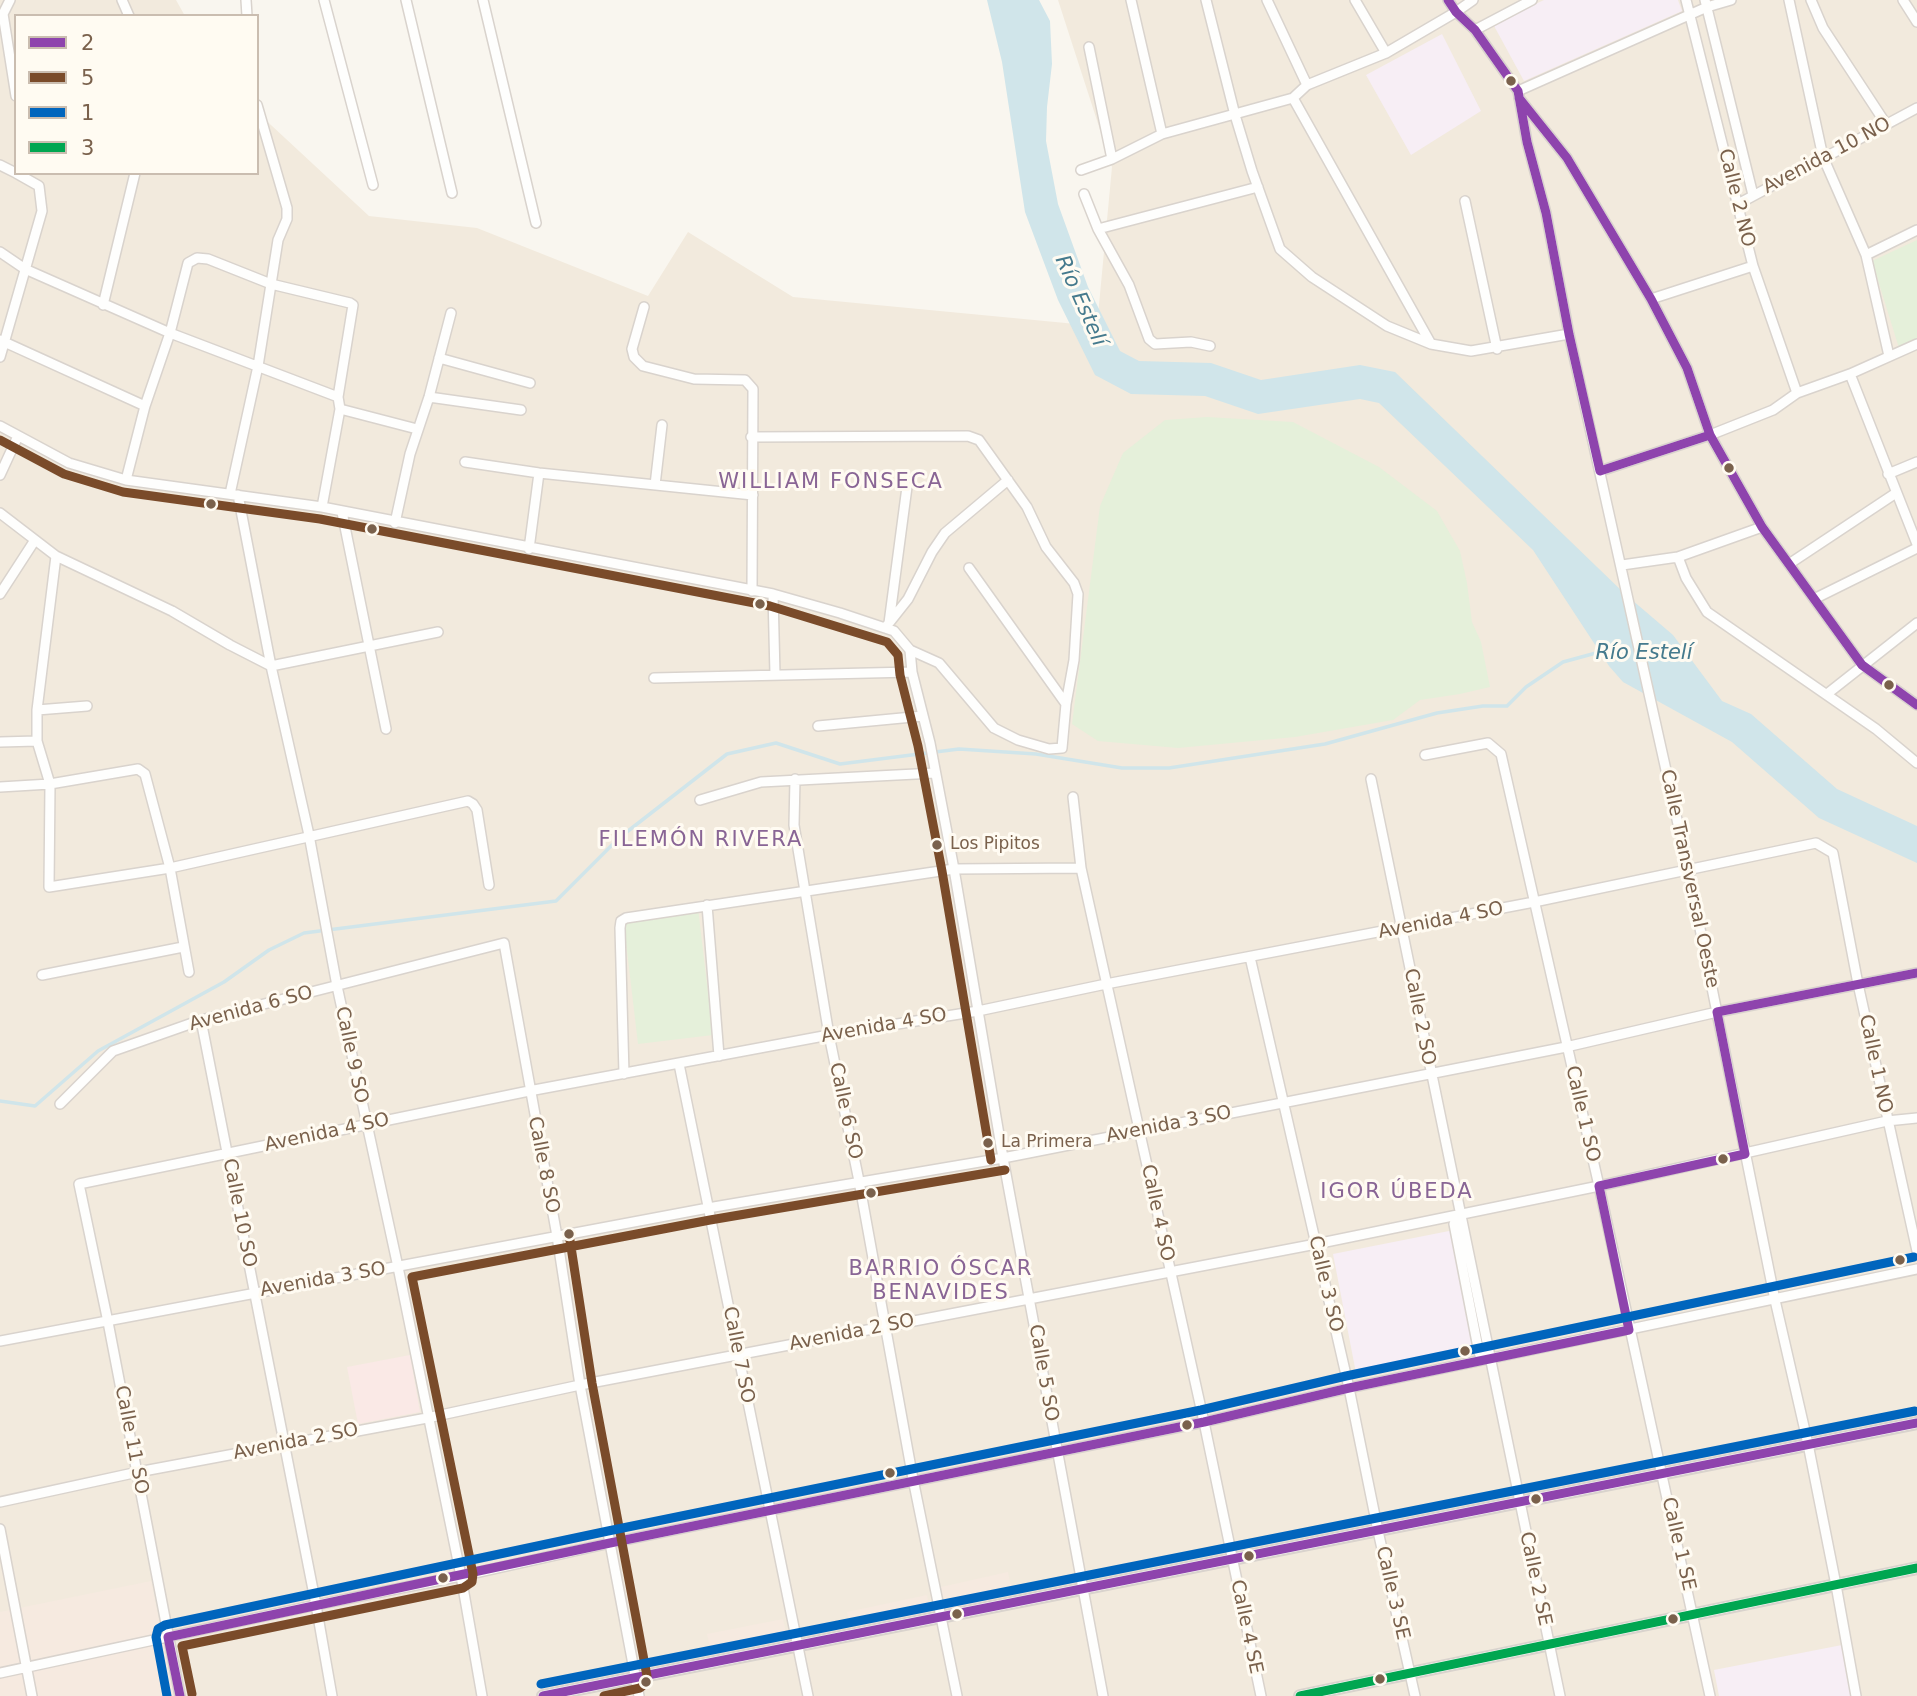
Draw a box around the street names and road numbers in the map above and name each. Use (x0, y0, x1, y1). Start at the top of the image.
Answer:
street label: Avenida 10 NO (1759, 113, 1895, 199)
street label: Calle 2 NO (1713, 146, 1759, 250)
street label: Calle Transversal Oeste (1655, 768, 1723, 990)
street label: Avenida 4 SO (1376, 898, 1506, 944)
street label: Calle 2 SO (1398, 967, 1440, 1067)
street label: Avenida 6 SO (187, 982, 315, 1036)
street label: Avenida 4 SO (819, 1004, 949, 1048)
street label: Calle 9 SO (330, 1005, 372, 1105)
street label: Calle 1 NO (1853, 1012, 1897, 1116)
street label: Calle 6 SO (824, 1061, 866, 1161)
street label: Calle 1 SO (1560, 1064, 1604, 1164)
street label: Avenida 3 SO (1104, 1102, 1234, 1148)
street label: Avenida 4 SO (263, 1109, 391, 1157)
street label: Calle 8 SO (522, 1115, 564, 1215)
street label: Calle 10 SO (217, 1157, 261, 1269)
street label: Calle 4 SO (1136, 1163, 1178, 1263)
street label: Calle 3 SO (1303, 1234, 1347, 1334)
street label: Avenida 3 SO (258, 1258, 388, 1302)
street label: Calle 7 SO (717, 1305, 759, 1405)
street label: Avenida 2 SO (787, 1310, 917, 1356)
street label: Calle 5 SO (1023, 1323, 1063, 1423)
street label: Calle 11 SO (109, 1384, 153, 1496)
street label: Avenida 2 SO (231, 1419, 361, 1465)
street label: Calle 1 SE (1656, 1495, 1700, 1593)
street label: Calle 2 SE (1514, 1530, 1556, 1628)
street label: Calle 3 SE (1370, 1544, 1414, 1642)
street label: Calle 4 SE (1225, 1578, 1267, 1676)

